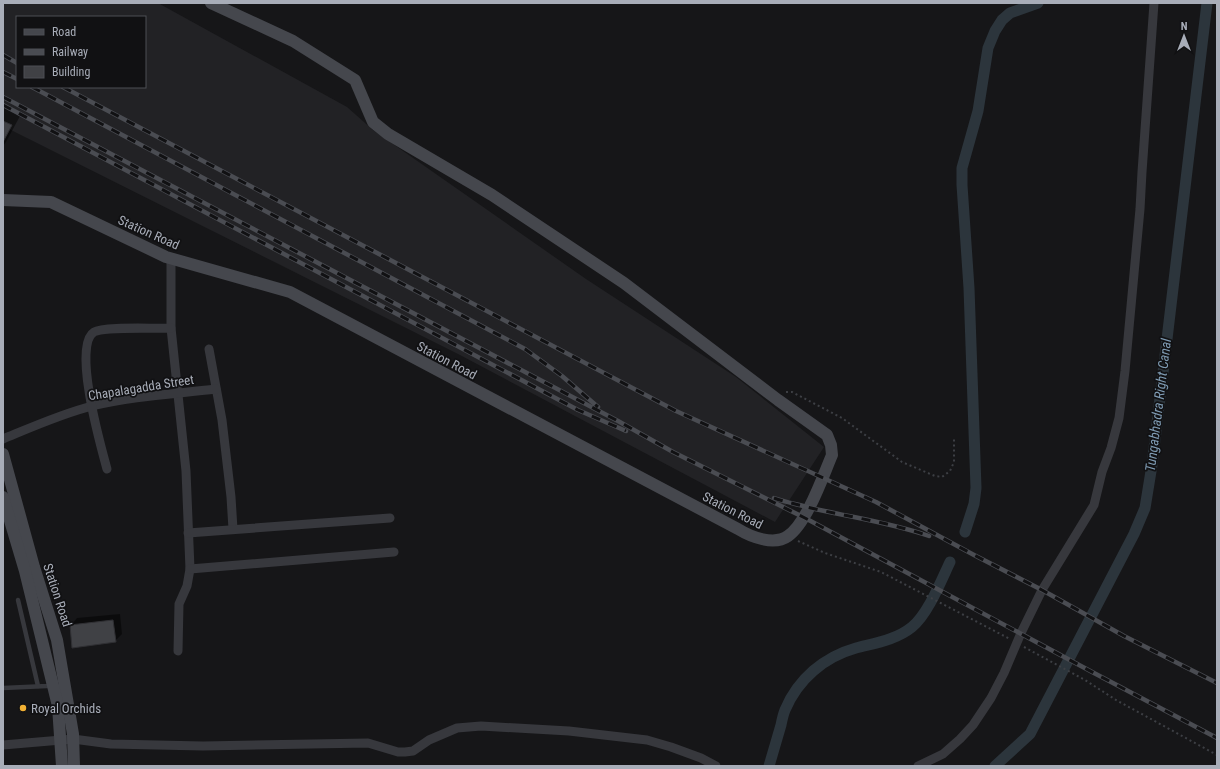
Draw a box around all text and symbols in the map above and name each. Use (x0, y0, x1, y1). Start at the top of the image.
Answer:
legend (16, 16, 146, 88)
north arrow (1164, 16, 1204, 56)
text: N (1181, 20, 1188, 33)
text: Road (52, 25, 76, 39)
text: Railway (52, 45, 88, 59)
text: Building (52, 65, 90, 79)
street label: Station Road (116, 212, 182, 253)
water label: Tungabhadra Right Canal (1142, 337, 1174, 472)
street label: Station Road (414, 338, 479, 382)
street label: Chapalagadda Street (87, 372, 195, 403)
street label: Station Road (700, 489, 765, 532)
street label: Station Road (40, 562, 75, 629)
place label: Royal Orchids (31, 701, 101, 716)
marker: Royal Orchids (18, 703, 28, 713)

